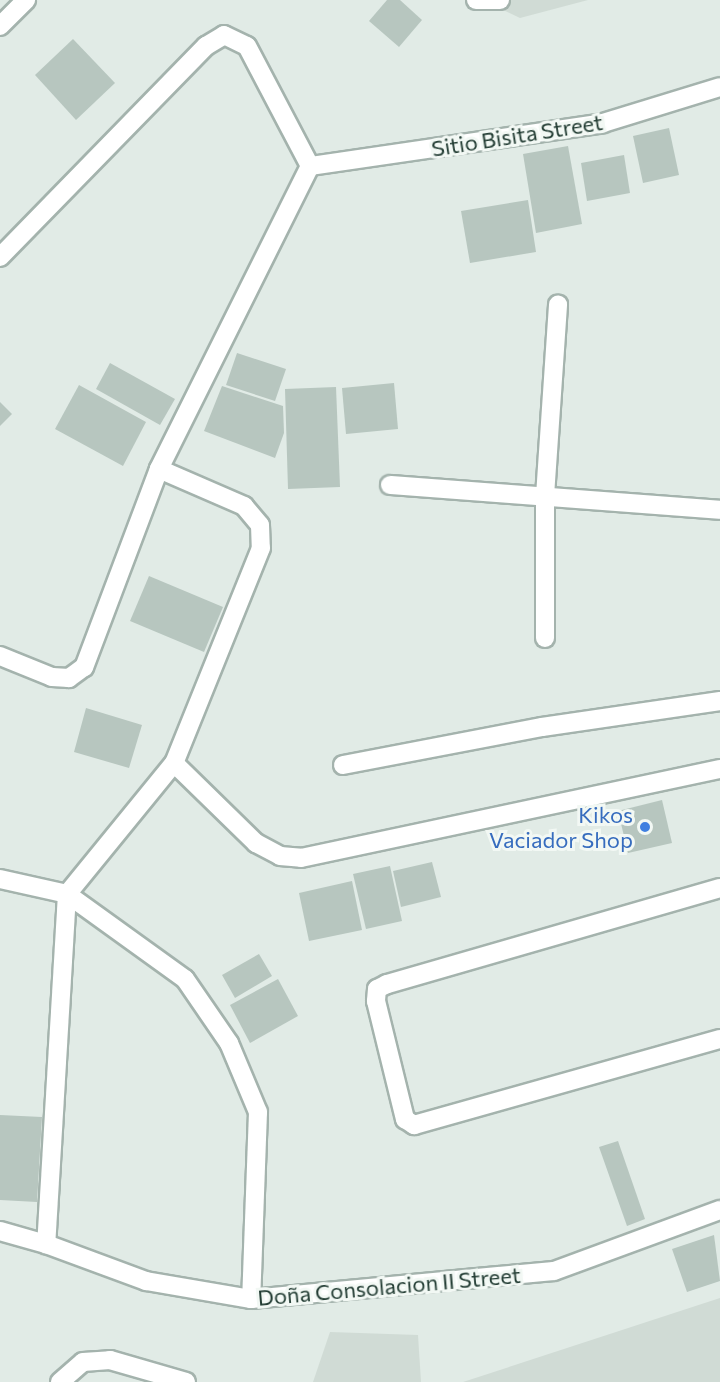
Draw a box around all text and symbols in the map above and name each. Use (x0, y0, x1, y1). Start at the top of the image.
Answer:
street label: Sitio Bisita Street (429, 108, 605, 162)
place label: Kikos Vaciador Shop (489, 801, 633, 852)
marker: Kikos Vaciador Shop (638, 820, 652, 834)
street label: Doña Consolacion II Street (256, 1261, 522, 1311)

